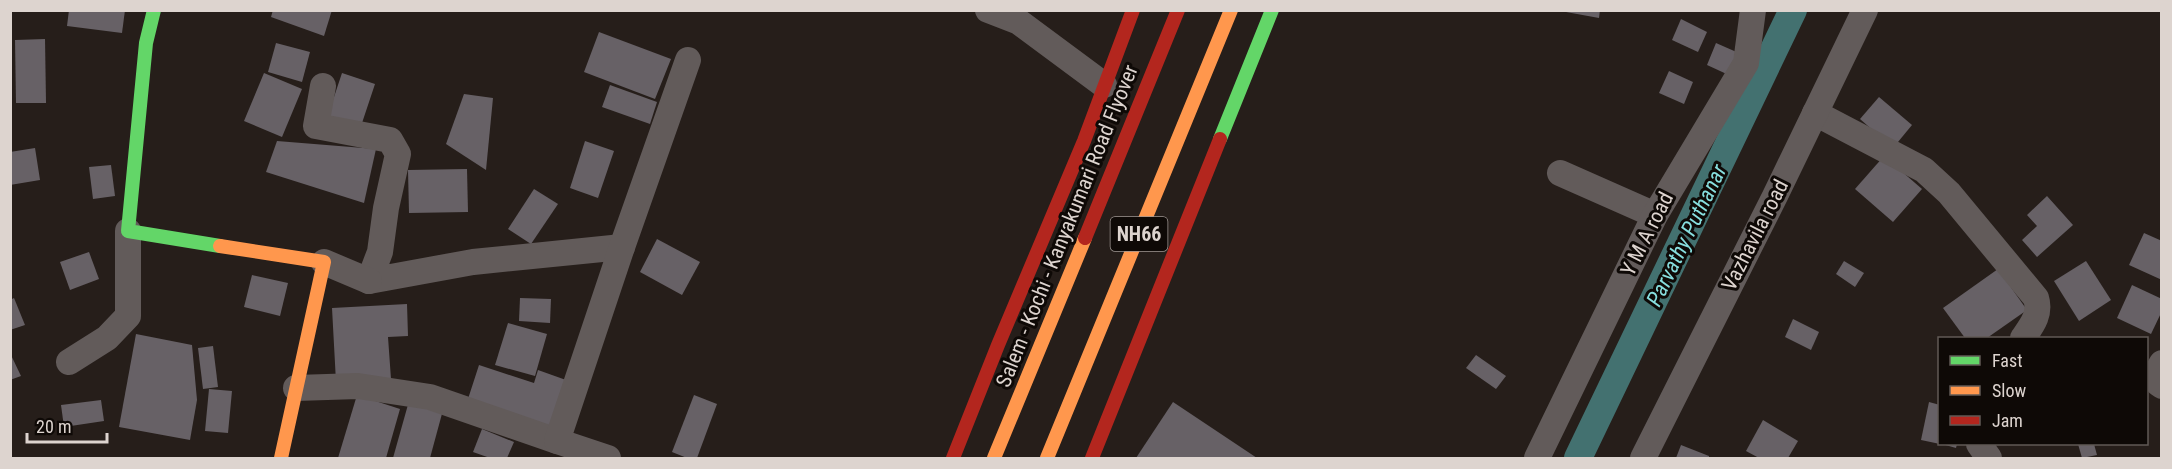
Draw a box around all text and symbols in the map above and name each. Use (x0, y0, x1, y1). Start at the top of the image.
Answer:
street label: Salem - Kochi - Kanyakumari Road Flyover (991, 61, 1143, 391)
water label: Parvathy Puthanar (1641, 160, 1732, 310)
street label: Vazhavila road (1717, 175, 1793, 295)
street label: Y M A road (1616, 188, 1678, 280)
road number: NH66 (1110, 217, 1168, 251)
legend (1938, 337, 2148, 445)
text: Fast (1992, 350, 2023, 371)
text: Slow (1992, 380, 2027, 401)
scale bar (27, 406, 106, 444)
text: Jam (1992, 410, 2023, 431)
text: 20 m (36, 416, 71, 437)

